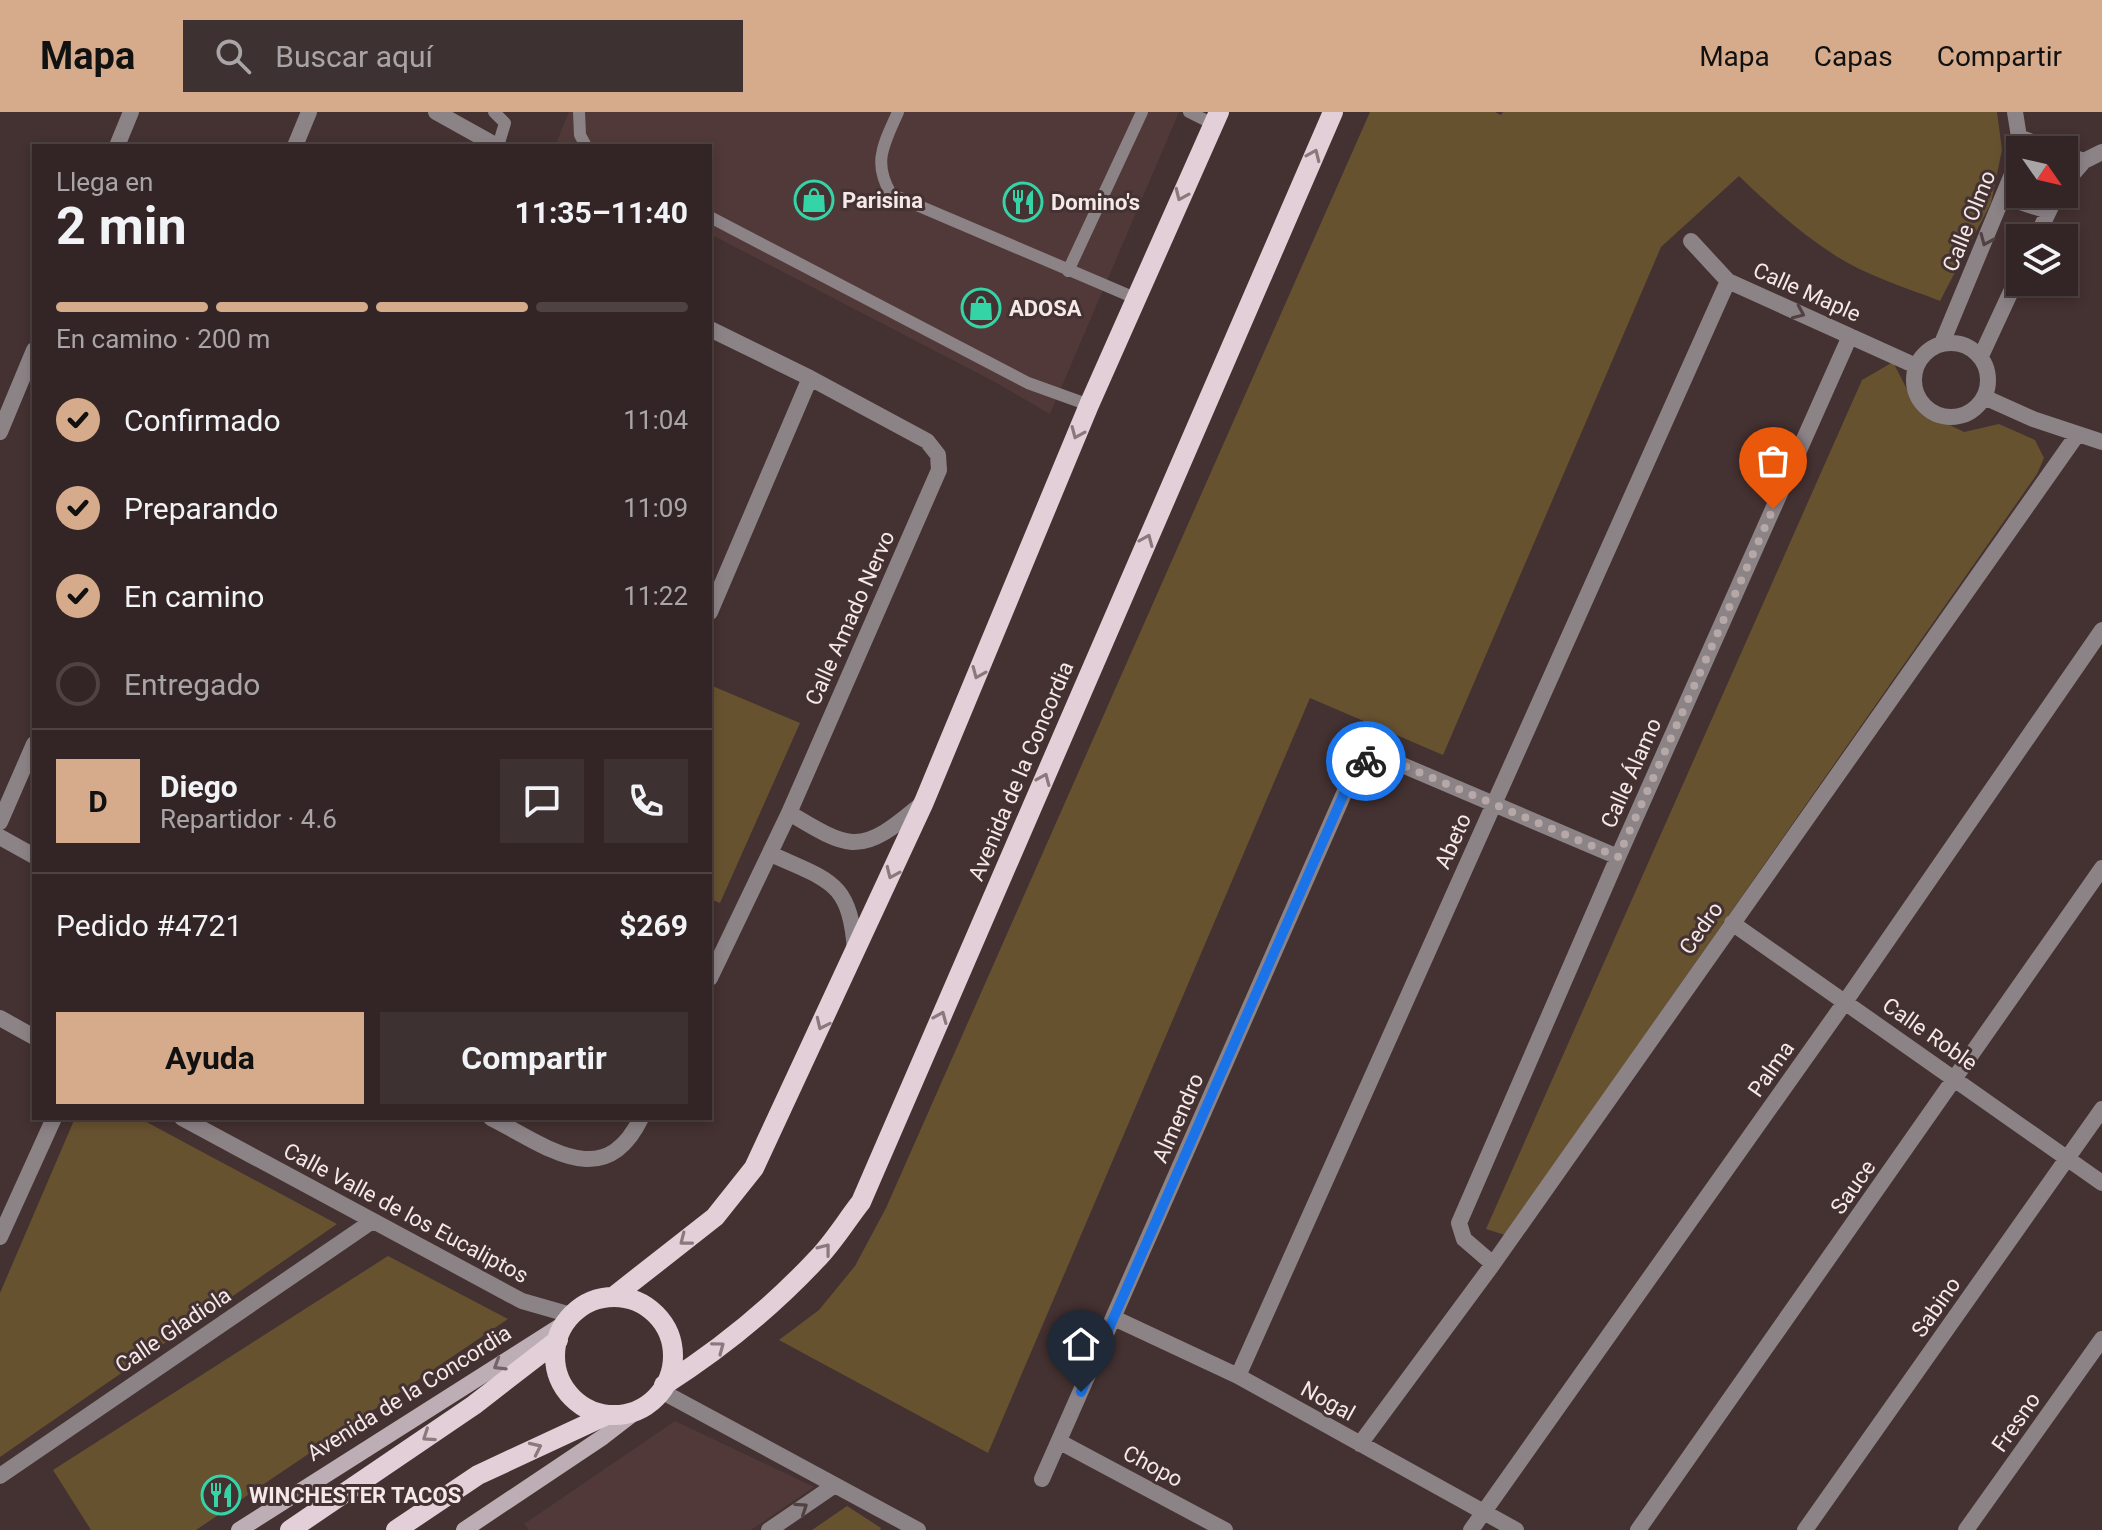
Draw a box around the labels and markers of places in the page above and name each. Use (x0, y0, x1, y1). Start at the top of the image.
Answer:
shop icon: Parisina (793, 179, 835, 221)
restaurant icon: Domino's (1002, 181, 1044, 223)
place label: Parisina (842, 188, 923, 213)
place label: Domino's (1051, 190, 1140, 215)
shop icon: ADOSA (960, 287, 1002, 329)
place label: ADOSA (1009, 296, 1082, 321)
pin (1739, 427, 1807, 509)
pin (1047, 1310, 1115, 1392)
restaurant icon: WINCHESTER TACOS (200, 1474, 242, 1516)
place label: WINCHESTER TACOS (249, 1483, 461, 1508)

